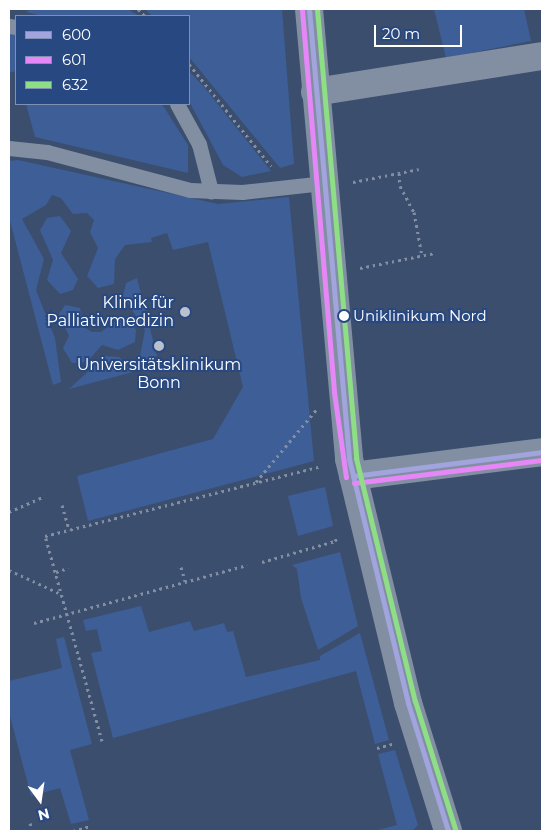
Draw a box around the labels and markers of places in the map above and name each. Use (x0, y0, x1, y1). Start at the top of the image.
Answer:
place label: Klinik für Palliativmedizin (46, 293, 174, 331)
marker: Klinik für Palliativmedizin (178, 305, 192, 319)
place label: Uniklinikum Nord (353, 307, 487, 325)
marker: Uniklinikum Nord (339, 311, 349, 321)
marker: Universitätsklinikum Bonn (152, 339, 166, 353)
place label: Universitätsklinikum Bonn (77, 355, 241, 393)

